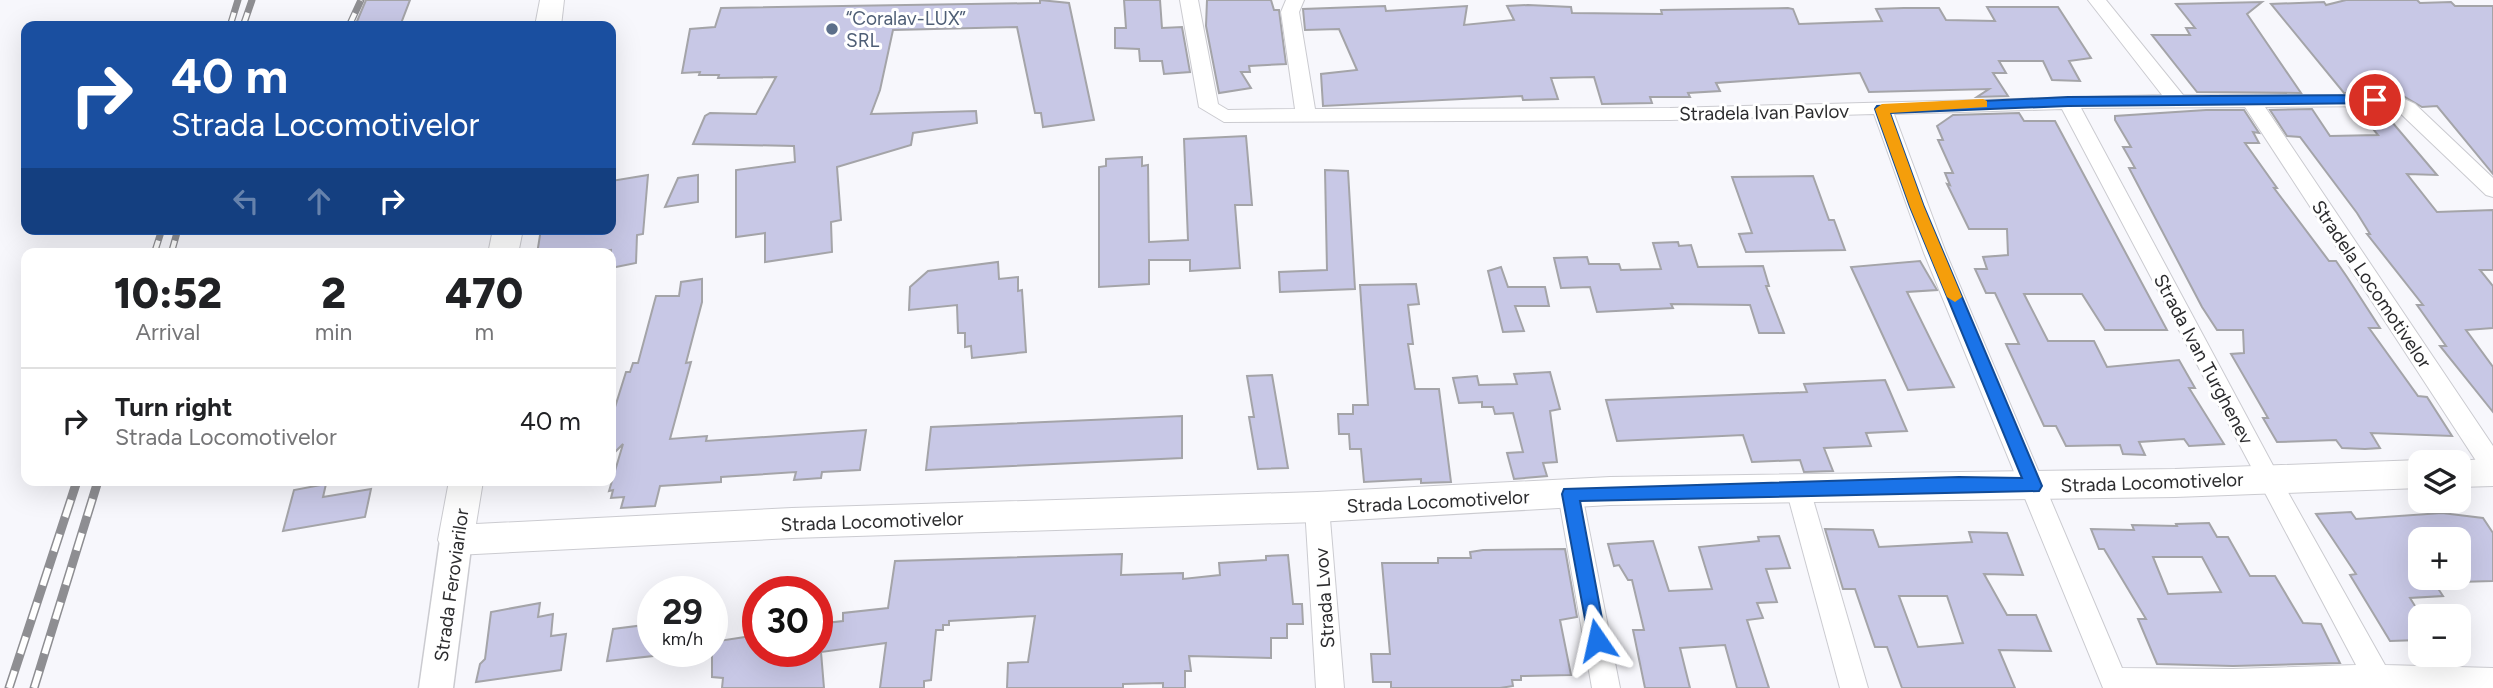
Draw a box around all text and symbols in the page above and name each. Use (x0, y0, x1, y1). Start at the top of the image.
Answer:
place label: “Coralav-LUX” SRL (846, 7, 966, 52)
marker: “Coralav-LUX” SRL (824, 21, 840, 37)
text: 40 m (171, 46, 288, 105)
icon: right (56, 49, 147, 140)
pin (2345, 70, 2405, 130)
icon: arrive (2356, 81, 2394, 119)
street label: Stradela Ivan Pavlov (1679, 100, 1849, 125)
text: Strada Locomotivelor (171, 106, 479, 144)
icon: left (227, 182, 265, 220)
icon: ahead (300, 182, 338, 220)
icon: right (373, 182, 411, 220)
street label: Stradela Locomotivelor (2307, 196, 2437, 373)
text: 10:52 (114, 268, 222, 319)
text: 2 (321, 268, 346, 319)
text: 470 (445, 268, 523, 319)
street label: Strada Ivan Turghenev (2149, 270, 2258, 448)
text: Arrival (135, 318, 200, 346)
text: min (315, 318, 352, 346)
text: m (474, 318, 494, 346)
text: Turn right (115, 391, 232, 423)
icon: right (56, 402, 94, 440)
text: 40 m (520, 405, 581, 437)
text: Strada Locomotivelor (115, 423, 337, 451)
map controls (2408, 450, 2471, 667)
button: layers (2408, 450, 2471, 513)
street label: Strada Locomotivelor (2060, 468, 2244, 497)
street label: Strada Locomotivelor (1346, 485, 1531, 518)
street label: Strada Feroviarilor (429, 506, 474, 663)
street label: Strada Locomotivelor (780, 507, 964, 536)
button: + (2408, 527, 2471, 590)
street label: Strada Lvov (1310, 547, 1339, 649)
speed limit sign: 30 (742, 576, 833, 667)
text: 29 (662, 591, 703, 633)
position arrow (1560, 603, 1634, 677)
button: − (2408, 604, 2471, 667)
text: km/h (662, 628, 703, 650)

